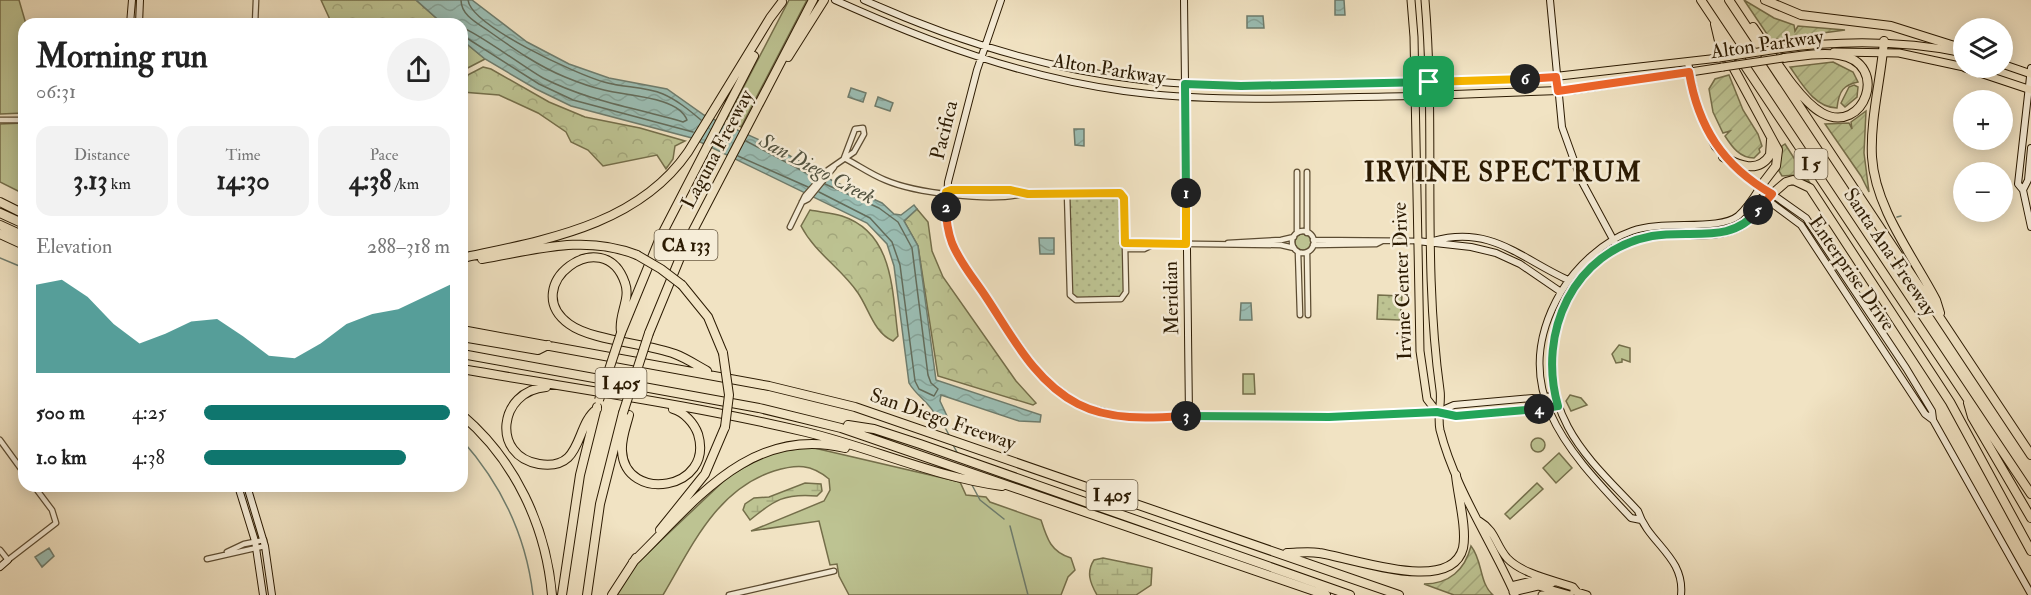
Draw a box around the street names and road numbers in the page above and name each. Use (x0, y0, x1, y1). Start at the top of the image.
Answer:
street label: Alton Parkway (1708, 24, 1826, 64)
street label: Alton Parkway (1050, 48, 1168, 90)
street label: Laguna Freeway (675, 84, 759, 213)
street label: Pacifica (925, 97, 964, 162)
road number: I 5 (1794, 149, 1828, 179)
street label: Santa Ana Freeway (1838, 183, 1943, 322)
street label: Irvine Center Drive (1387, 202, 1417, 360)
street label: Enterprise Drive (1802, 211, 1901, 336)
road number: CA 133 (654, 230, 718, 260)
street label: Meridian (1158, 261, 1184, 335)
road number: I 405 (596, 368, 646, 398)
street label: San Diego Freeway (867, 382, 1020, 456)
road number: I 405 (1086, 480, 1138, 510)

